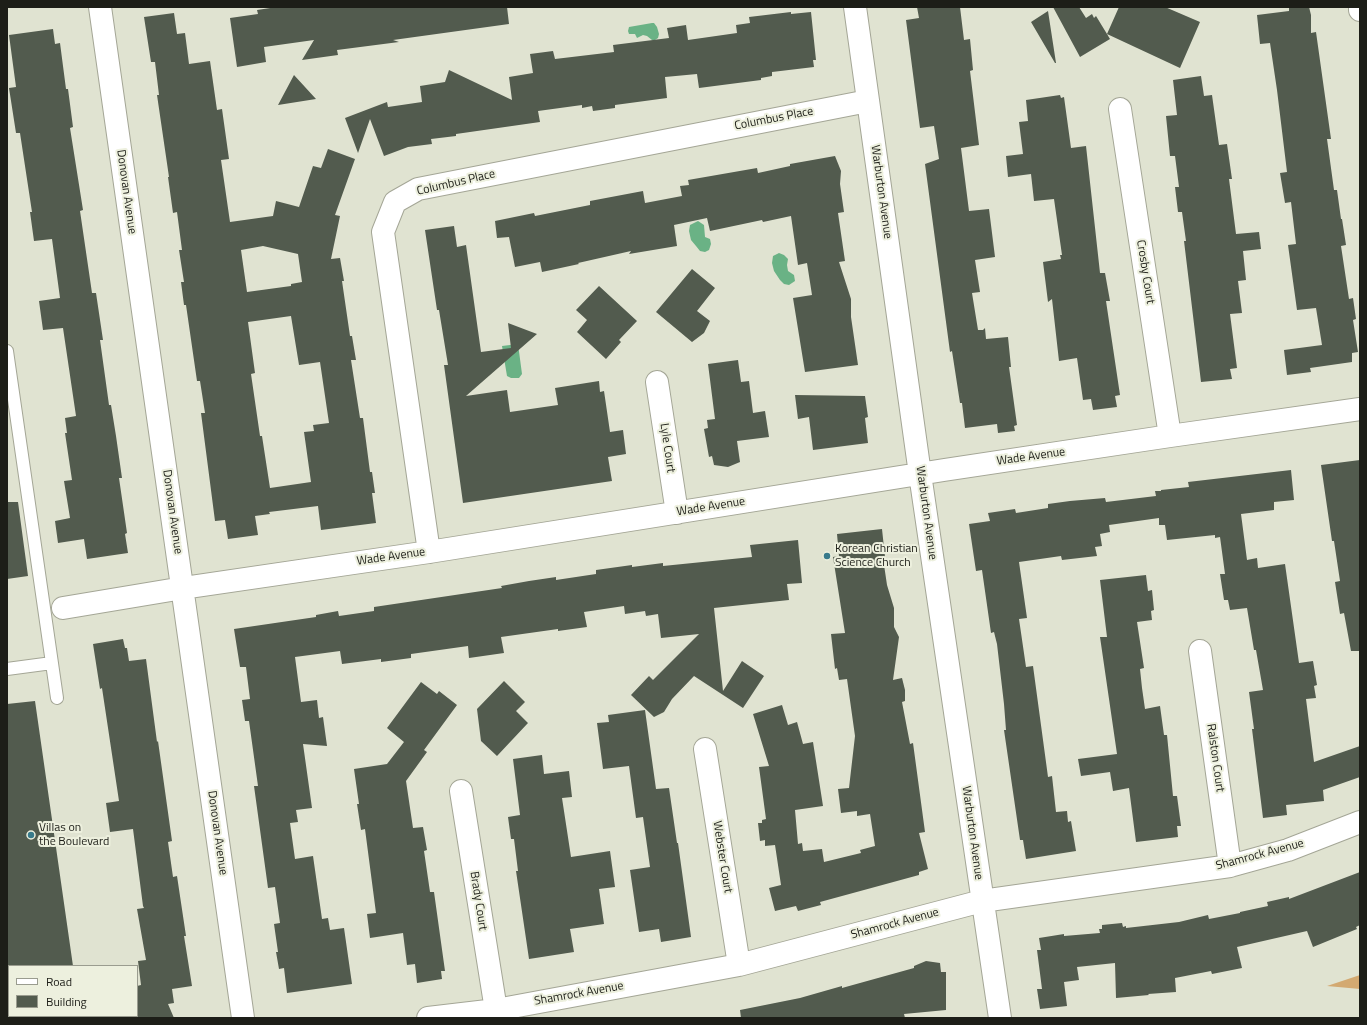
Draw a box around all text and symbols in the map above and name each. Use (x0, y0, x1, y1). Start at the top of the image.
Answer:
street label: Columbus Place (733, 104, 815, 134)
street label: Warburton Avenue (867, 144, 895, 240)
street label: Donovan Avenue (113, 149, 139, 235)
street label: Columbus Place (415, 167, 497, 199)
street label: Crosby Court (1133, 239, 1157, 305)
street label: Lyle Court (656, 422, 678, 474)
street label: Wade Avenue (996, 445, 1066, 469)
street label: Warburton Avenue (912, 465, 940, 561)
street label: Donovan Avenue (159, 469, 185, 555)
street label: Wade Avenue (676, 494, 746, 520)
place label: Korean Christian Science Church (835, 542, 918, 570)
street label: Wade Avenue (356, 545, 426, 569)
marker: Korean Christian Science Church (822, 551, 832, 561)
street label: Ralston Court (1203, 723, 1227, 793)
street label: Warburton Avenue (958, 785, 986, 881)
street label: Donovan Avenue (204, 790, 230, 876)
street label: Webster Court (709, 820, 735, 894)
place label: Villas on the Boulevard (39, 821, 109, 849)
marker: Villas on the Boulevard (26, 830, 36, 840)
street label: Shamrock Avenue (1214, 836, 1306, 874)
street label: Brady Court (466, 870, 490, 932)
street label: Shamrock Avenue (849, 905, 941, 943)
legend (8, 965, 138, 1017)
text: Road (46, 972, 72, 991)
street label: Shamrock Avenue (533, 979, 625, 1009)
text: Building (46, 992, 87, 1011)

